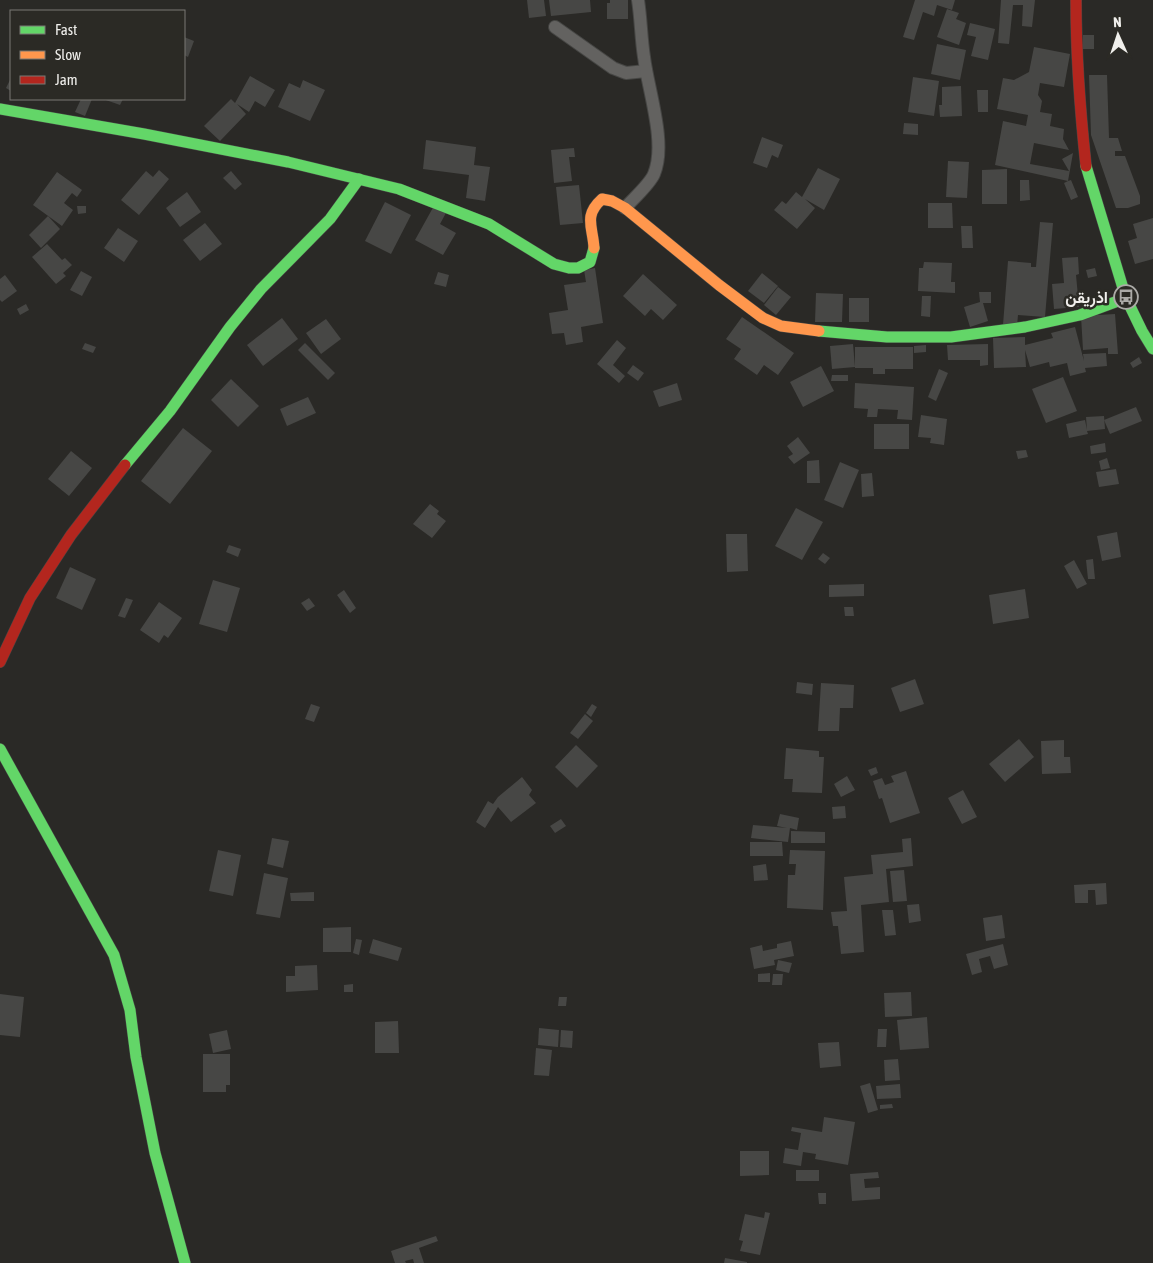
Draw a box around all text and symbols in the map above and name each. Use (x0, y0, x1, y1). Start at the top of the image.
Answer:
legend (10, 10, 185, 100)
north arrow (1093, 10, 1143, 60)
text: N (1113, 14, 1122, 30)
text: Fast (55, 21, 77, 38)
text: Slow (55, 46, 81, 63)
text: Jam (55, 71, 78, 88)
bus stop icon: اذريقن (1113, 284, 1139, 310)
place label: اذريقن (1065, 288, 1108, 308)

